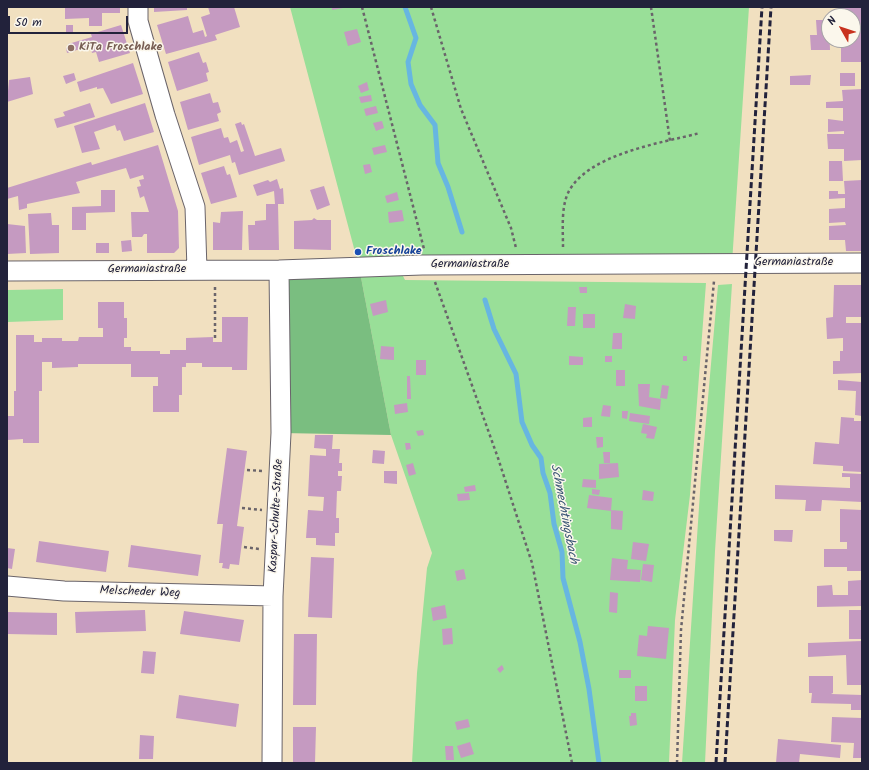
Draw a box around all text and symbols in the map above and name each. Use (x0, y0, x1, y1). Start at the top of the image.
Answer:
scale bar (10, 8, 130, 34)
north arrow (821, 8, 861, 48)
text: 50 m (15, 13, 42, 32)
text: N (823, 13, 842, 29)
place label: KiTa Froschlake (79, 41, 162, 55)
marker: KiTa Froschlake (66, 43, 76, 53)
place label: Froschlake (366, 245, 422, 259)
marker: Froschlake (353, 247, 363, 257)
street label: Germaniastraße (755, 256, 833, 270)
street label: Germaniastraße (431, 258, 509, 272)
street label: Germaniastraße (108, 263, 186, 277)
street label: Kaspar-Schulte-Straße (267, 459, 287, 573)
water label: Schmechtingsbach (546, 463, 580, 565)
street label: Melscheder Weg (99, 584, 181, 602)

